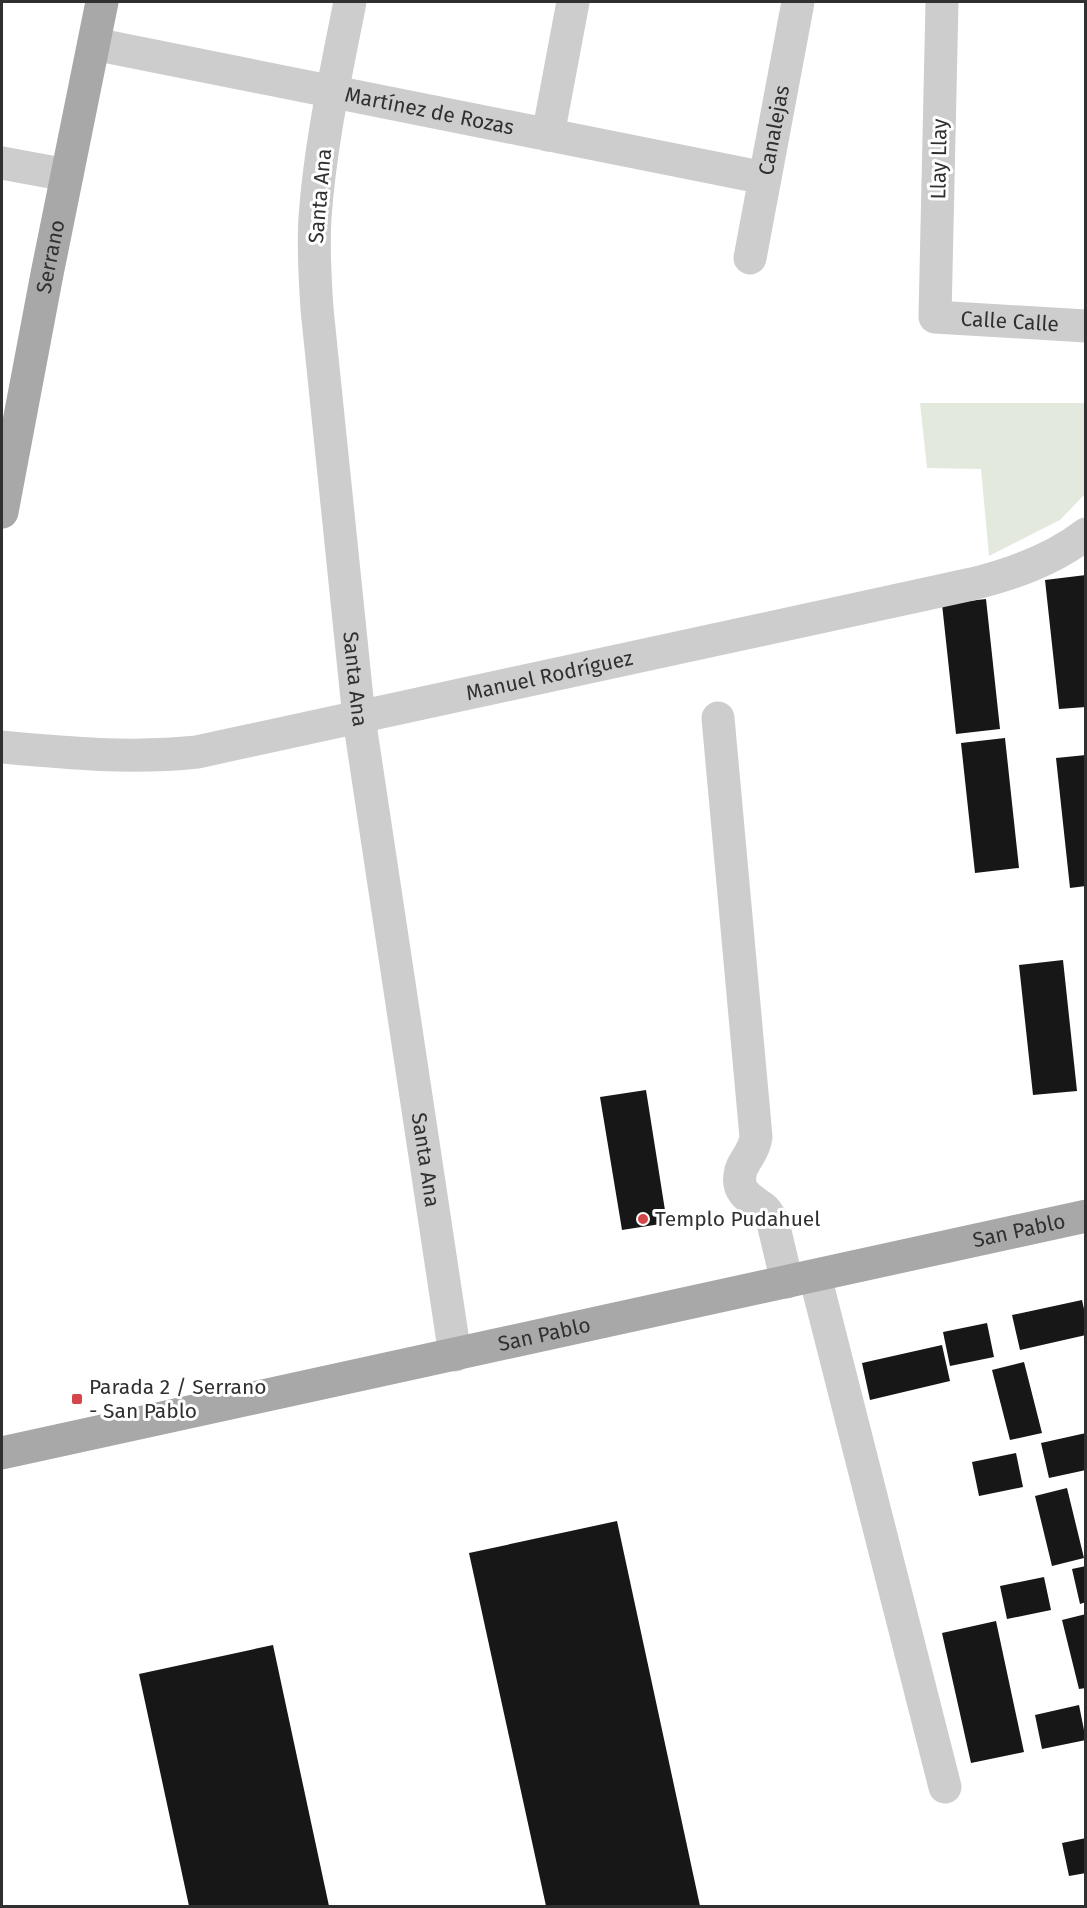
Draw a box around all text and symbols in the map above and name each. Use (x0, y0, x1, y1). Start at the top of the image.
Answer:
street label: Martínez de Rozas (343, 81, 516, 141)
street label: Canalejas (753, 83, 795, 177)
street label: Llay Llay (925, 118, 953, 200)
street label: Santa Ana (303, 147, 337, 245)
street label: Serrano (31, 218, 71, 295)
street label: Calle Calle (960, 306, 1060, 337)
street label: Santa Ana (337, 630, 373, 728)
street label: Manuel Rodríguez (463, 645, 635, 706)
street label: Santa Ana (406, 1111, 446, 1209)
place label: Templo Pudahuel (655, 1206, 820, 1232)
street label: San Pablo (970, 1208, 1068, 1253)
marker: Templo Pudahuel (636, 1212, 650, 1226)
street label: San Pablo (495, 1312, 593, 1357)
place label: Parada 2 / Serrano - San Pablo (89, 1374, 267, 1424)
marker: Parada 2 / Serrano - San Pablo (70, 1392, 84, 1406)

